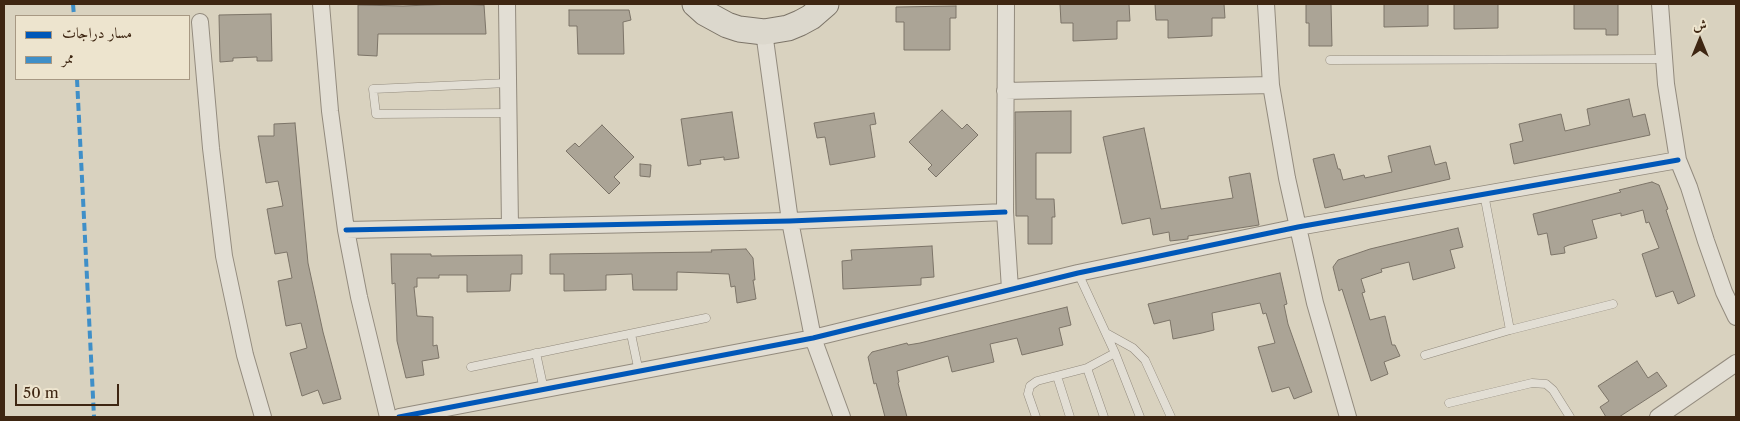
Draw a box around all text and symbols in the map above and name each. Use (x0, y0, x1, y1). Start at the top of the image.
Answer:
legend (15, 15, 190, 80)
north arrow (1675, 15, 1725, 65)
text: ش (1693, 16, 1707, 34)
text: مسار دراجات (62, 23, 132, 42)
text: ممر (62, 48, 74, 67)
scale bar (18, 374, 121, 406)
text: 50 m (23, 383, 59, 402)

